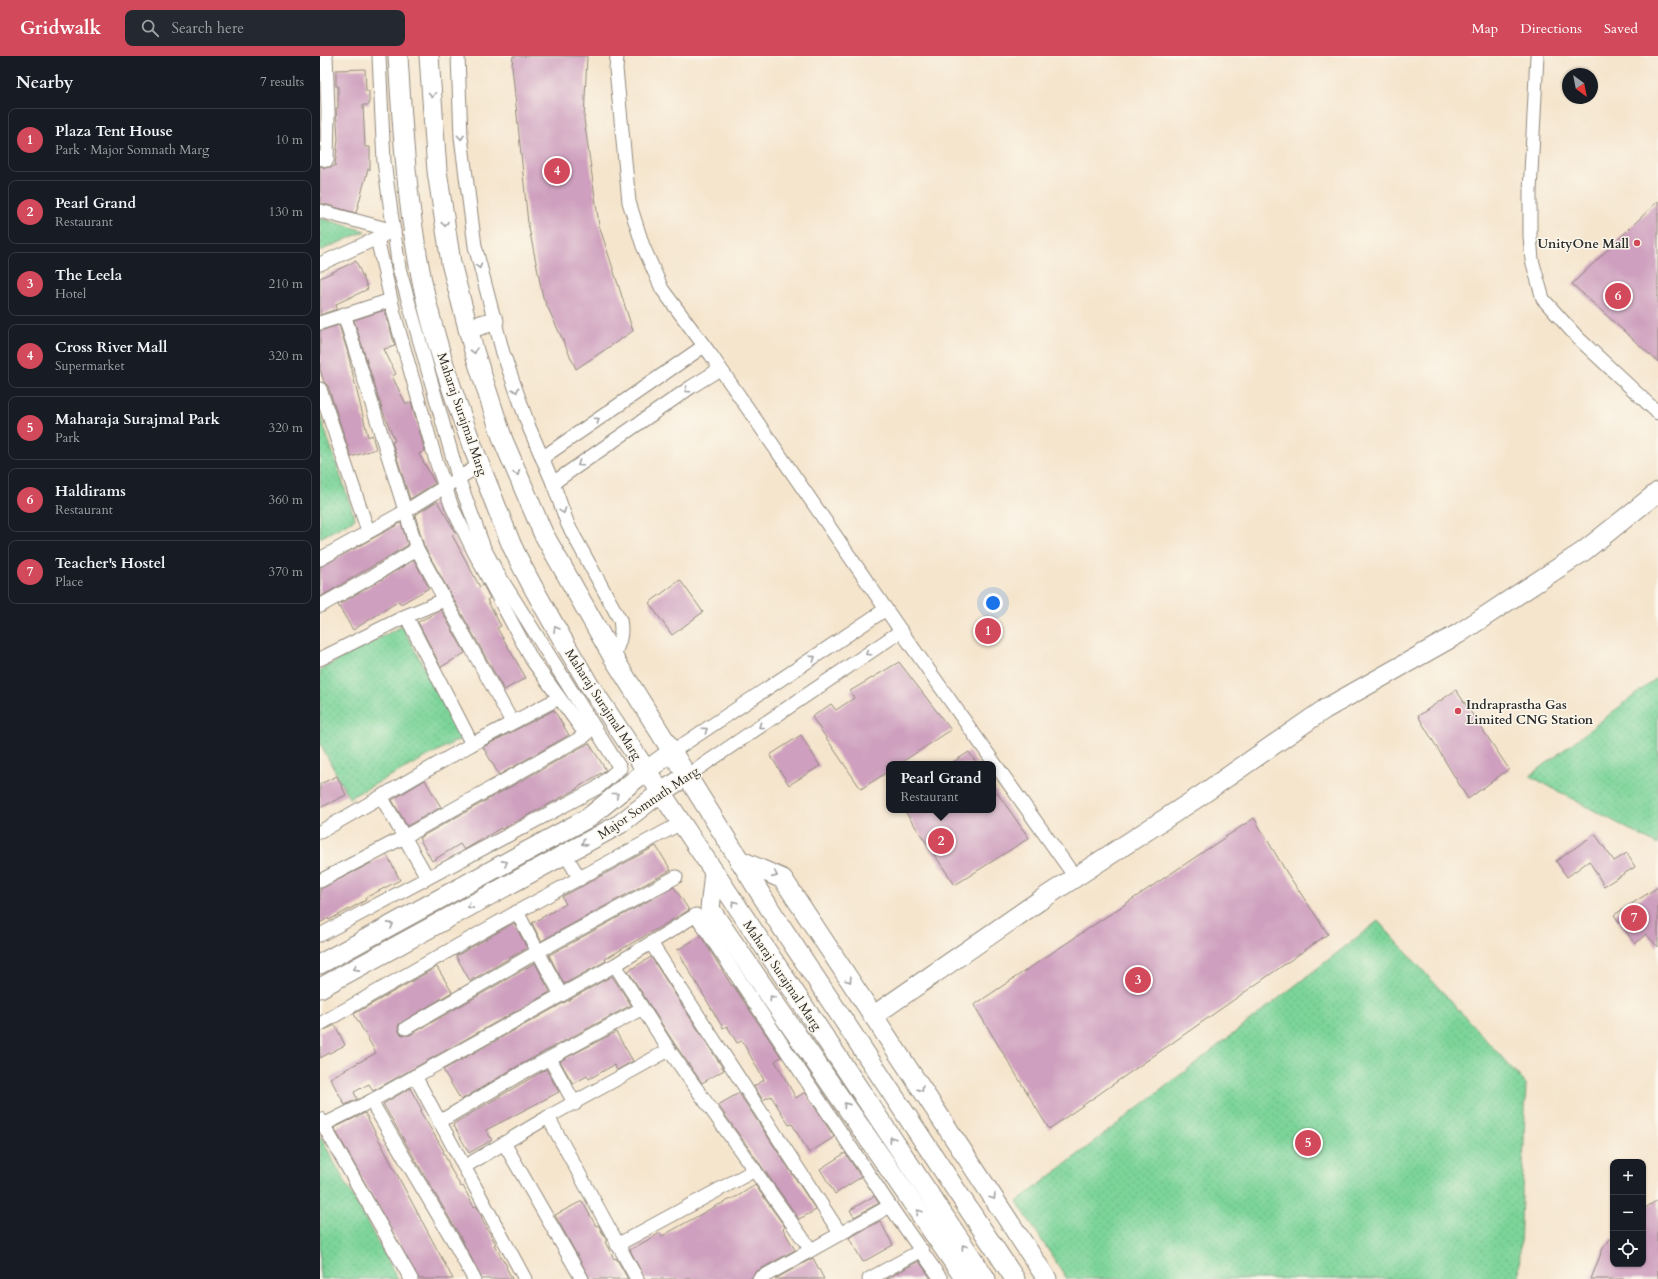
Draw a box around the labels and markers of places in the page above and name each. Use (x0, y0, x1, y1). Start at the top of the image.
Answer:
pin: 4 (544, 156, 570, 186)
place label: UnityOne Mall (1537, 235, 1629, 253)
marker: UnityOne Mall (1632, 238, 1642, 248)
pin: 6 (1605, 281, 1631, 311)
pin: 1 (975, 616, 1001, 646)
place label: Indraprastha Gas Limited CNG Station (1466, 696, 1594, 729)
marker: Indraprastha Gas Limited CNG Station (1453, 706, 1463, 716)
pin: 2 (928, 826, 954, 856)
pin: 7 (1621, 903, 1647, 933)
pin: 3 (1125, 965, 1151, 995)
pin: 5 (1295, 1128, 1321, 1158)

